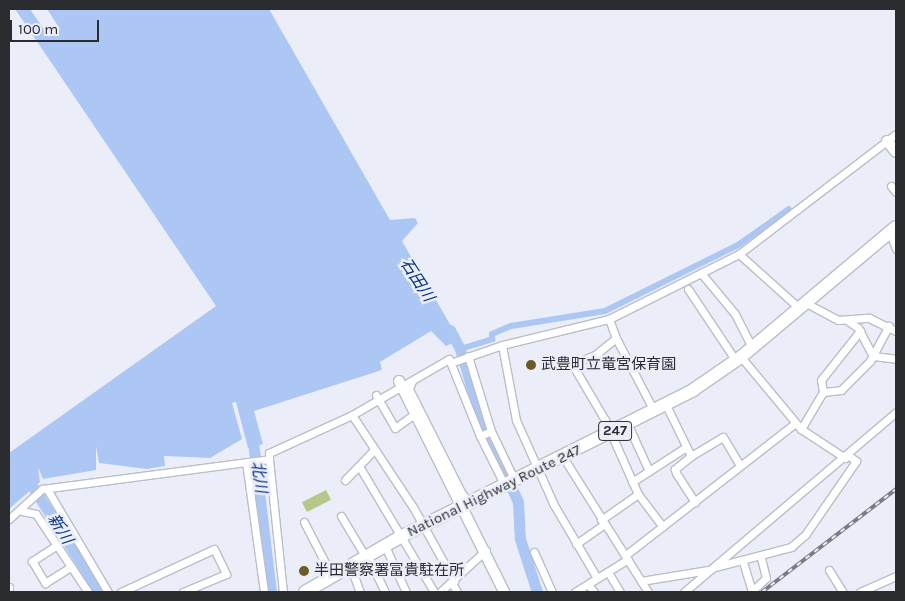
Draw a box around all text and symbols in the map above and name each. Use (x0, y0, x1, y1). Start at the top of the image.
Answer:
scale bar (12, 10, 101, 42)
text: 100 m (18, 20, 58, 38)
water label: 石田川 (396, 255, 438, 305)
place label: 武豊町立竜宮保育園 (541, 356, 676, 374)
marker: 武豊町立竜宮保育園 (525, 359, 537, 371)
road number: 247 (598, 420, 632, 442)
street label: National Highway Route 247 (404, 441, 584, 541)
water label: 北川 (247, 460, 271, 494)
water label: 新川 (43, 510, 77, 548)
place label: 半田警察署冨貴駐在所 (314, 562, 464, 580)
marker: 半田警察署冨貴駐在所 (298, 565, 310, 577)

